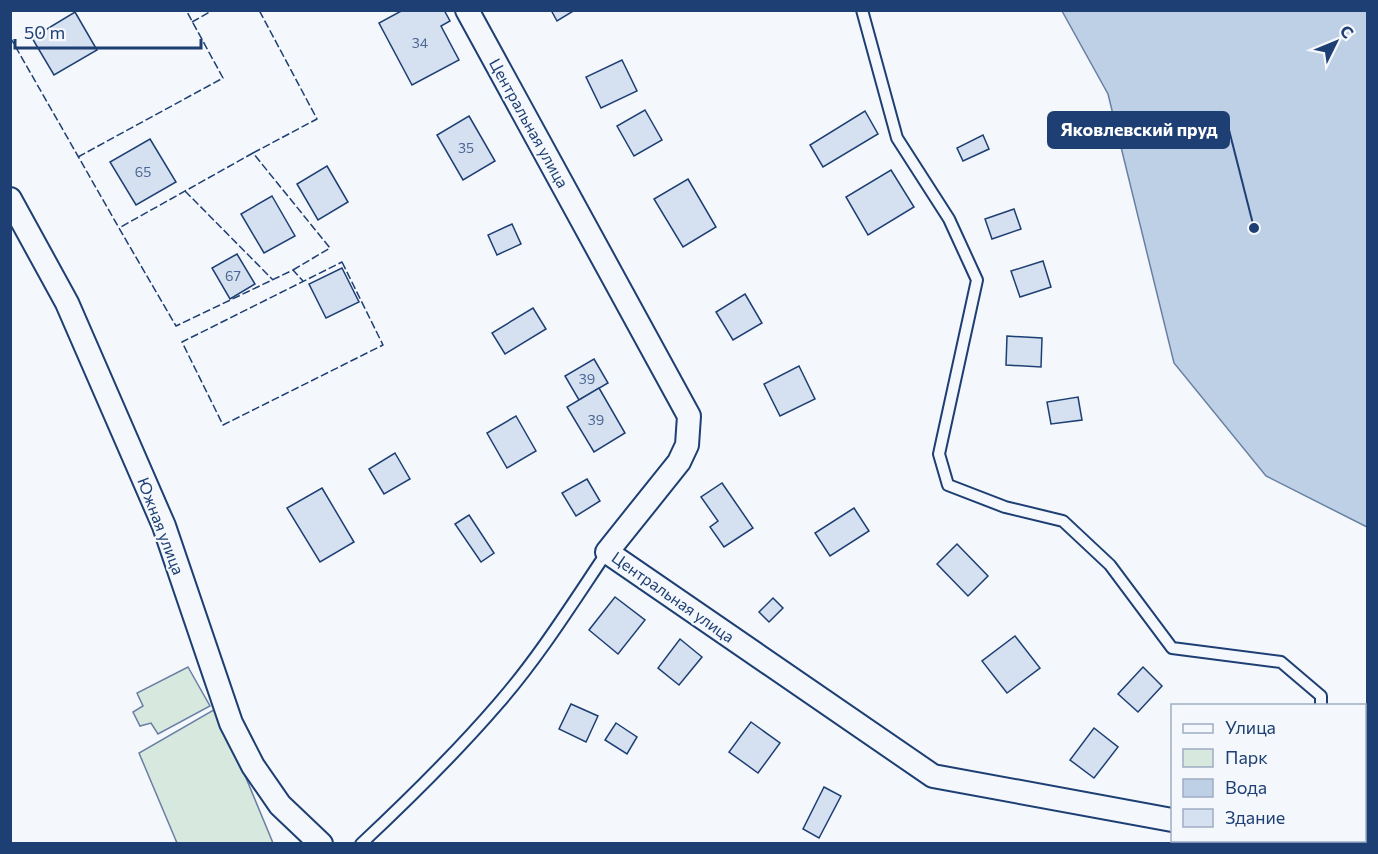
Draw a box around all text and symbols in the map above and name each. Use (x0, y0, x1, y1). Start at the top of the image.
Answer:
scale bar (15, 12, 201, 50)
north arrow (1306, 12, 1366, 72)
text: 50 m (24, 21, 65, 43)
text: С (1337, 21, 1358, 42)
house number: 34 (412, 34, 429, 51)
street label: Центральная улица (486, 55, 573, 191)
callout: Яковлевский пруд (1048, 112, 1229, 148)
text: Яковлевский пруд (1060, 118, 1218, 140)
house number: 35 (458, 139, 474, 156)
house number: 65 (135, 163, 151, 180)
house number: 67 (225, 267, 241, 284)
house number: 39 (579, 370, 595, 387)
house number: 39 (588, 411, 604, 428)
street label: Южная улица (134, 474, 189, 577)
street label: Центральная улица (608, 547, 738, 646)
legend (1171, 704, 1366, 842)
text: Улица (1225, 716, 1276, 738)
text: Парк (1225, 746, 1268, 768)
text: Вода (1225, 776, 1267, 798)
text: Здание (1225, 806, 1285, 828)

